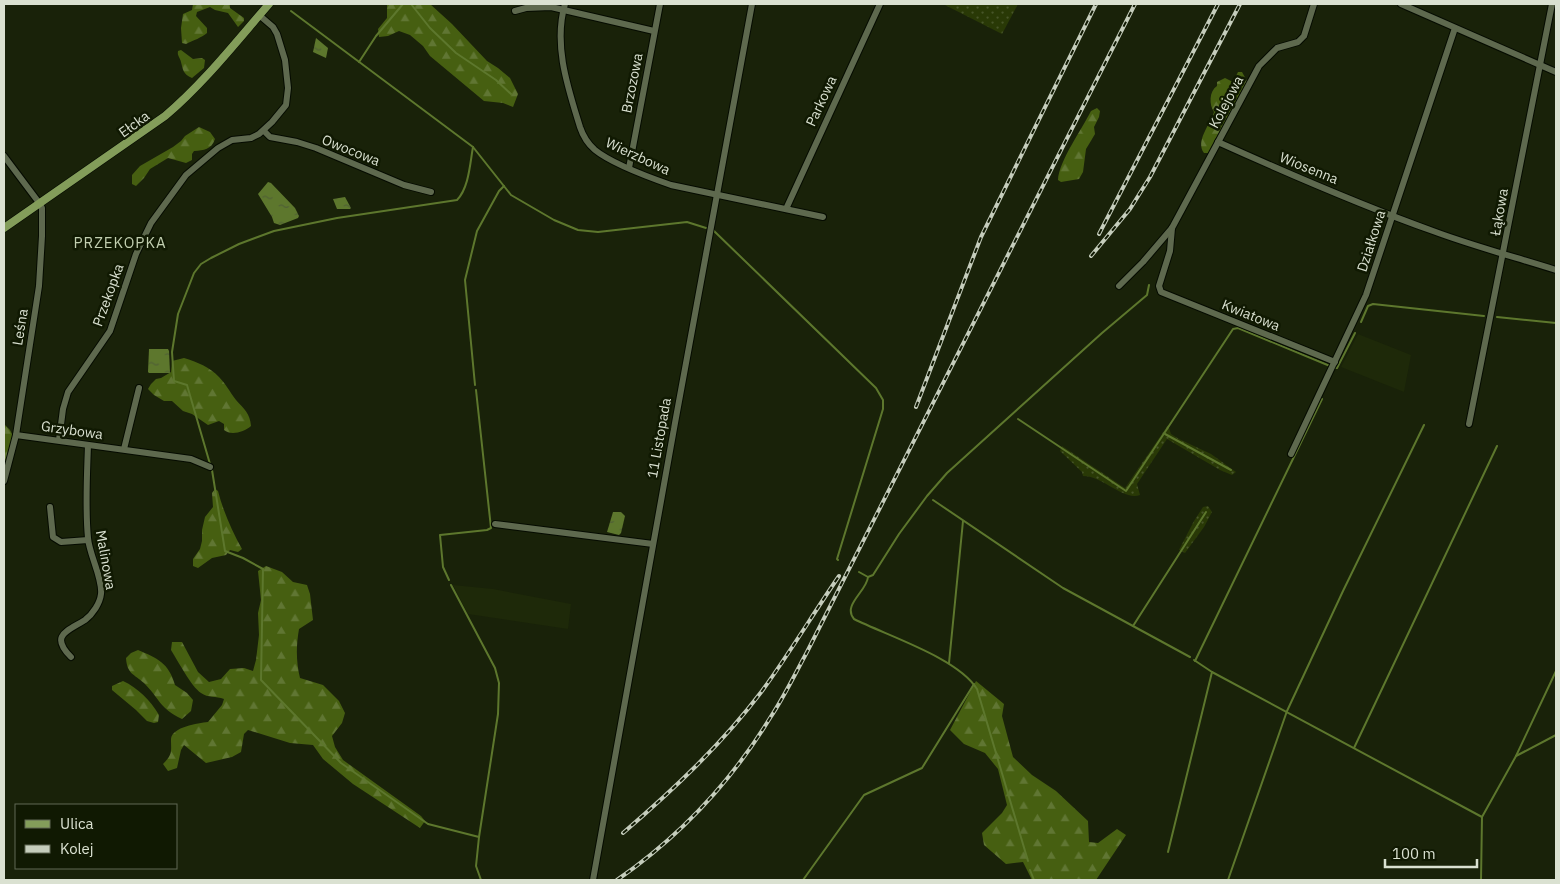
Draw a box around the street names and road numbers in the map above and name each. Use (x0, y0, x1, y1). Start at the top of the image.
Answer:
street label: Brzozowa (617, 51, 647, 114)
street label: Parkowa (801, 72, 841, 129)
street label: Kolejowa (1205, 72, 1248, 131)
street label: Ełcka (115, 106, 153, 141)
street label: Owocowa (319, 130, 383, 170)
street label: Wierzbowa (603, 133, 674, 179)
street label: Wiosenna (1277, 148, 1341, 188)
street label: Łąkowa (1486, 186, 1512, 238)
street label: Działkowa (1353, 207, 1390, 274)
street label: Przekopka (88, 261, 128, 329)
street label: Kwiatowa (1219, 295, 1283, 335)
street label: Leśna (8, 307, 32, 347)
street label: 11 Listopada (643, 396, 675, 480)
street label: Grzybowa (40, 417, 105, 443)
street label: Malinowa (92, 529, 120, 592)

